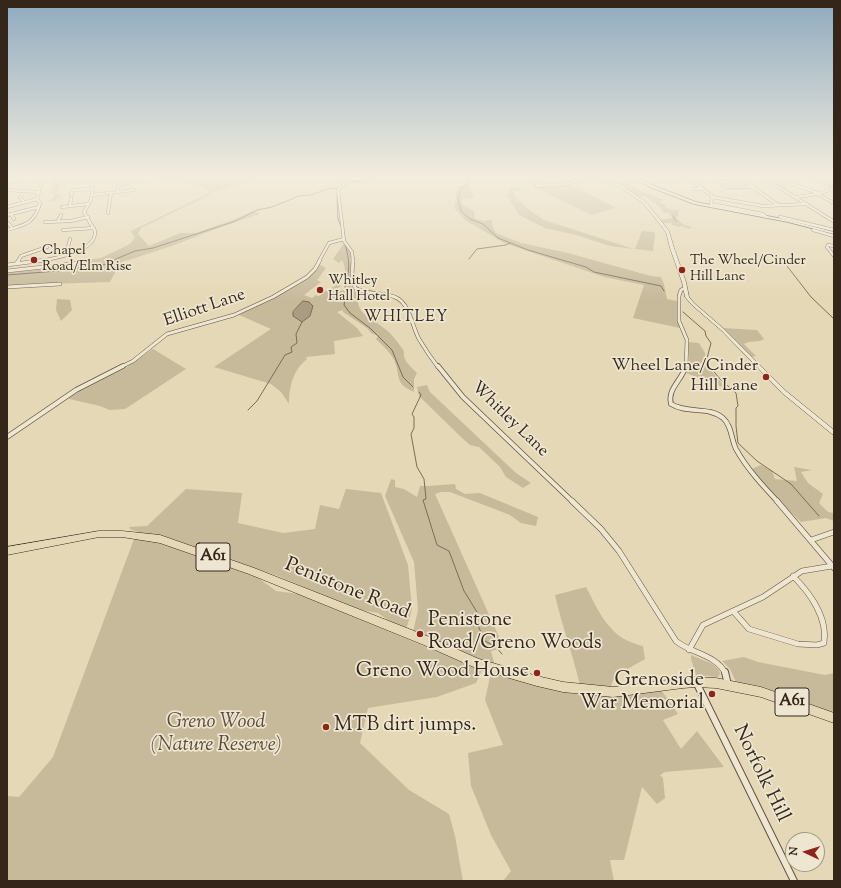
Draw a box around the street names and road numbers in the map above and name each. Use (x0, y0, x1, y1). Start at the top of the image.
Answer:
street label: Elliott Lane (162, 286, 248, 332)
street label: Whitley Lane (466, 378, 552, 462)
road number: A61 (196, 543, 230, 571)
street label: Penistone Road (281, 554, 413, 626)
road number: A61 (775, 688, 809, 716)
street label: Norfolk Hill (726, 722, 794, 826)

